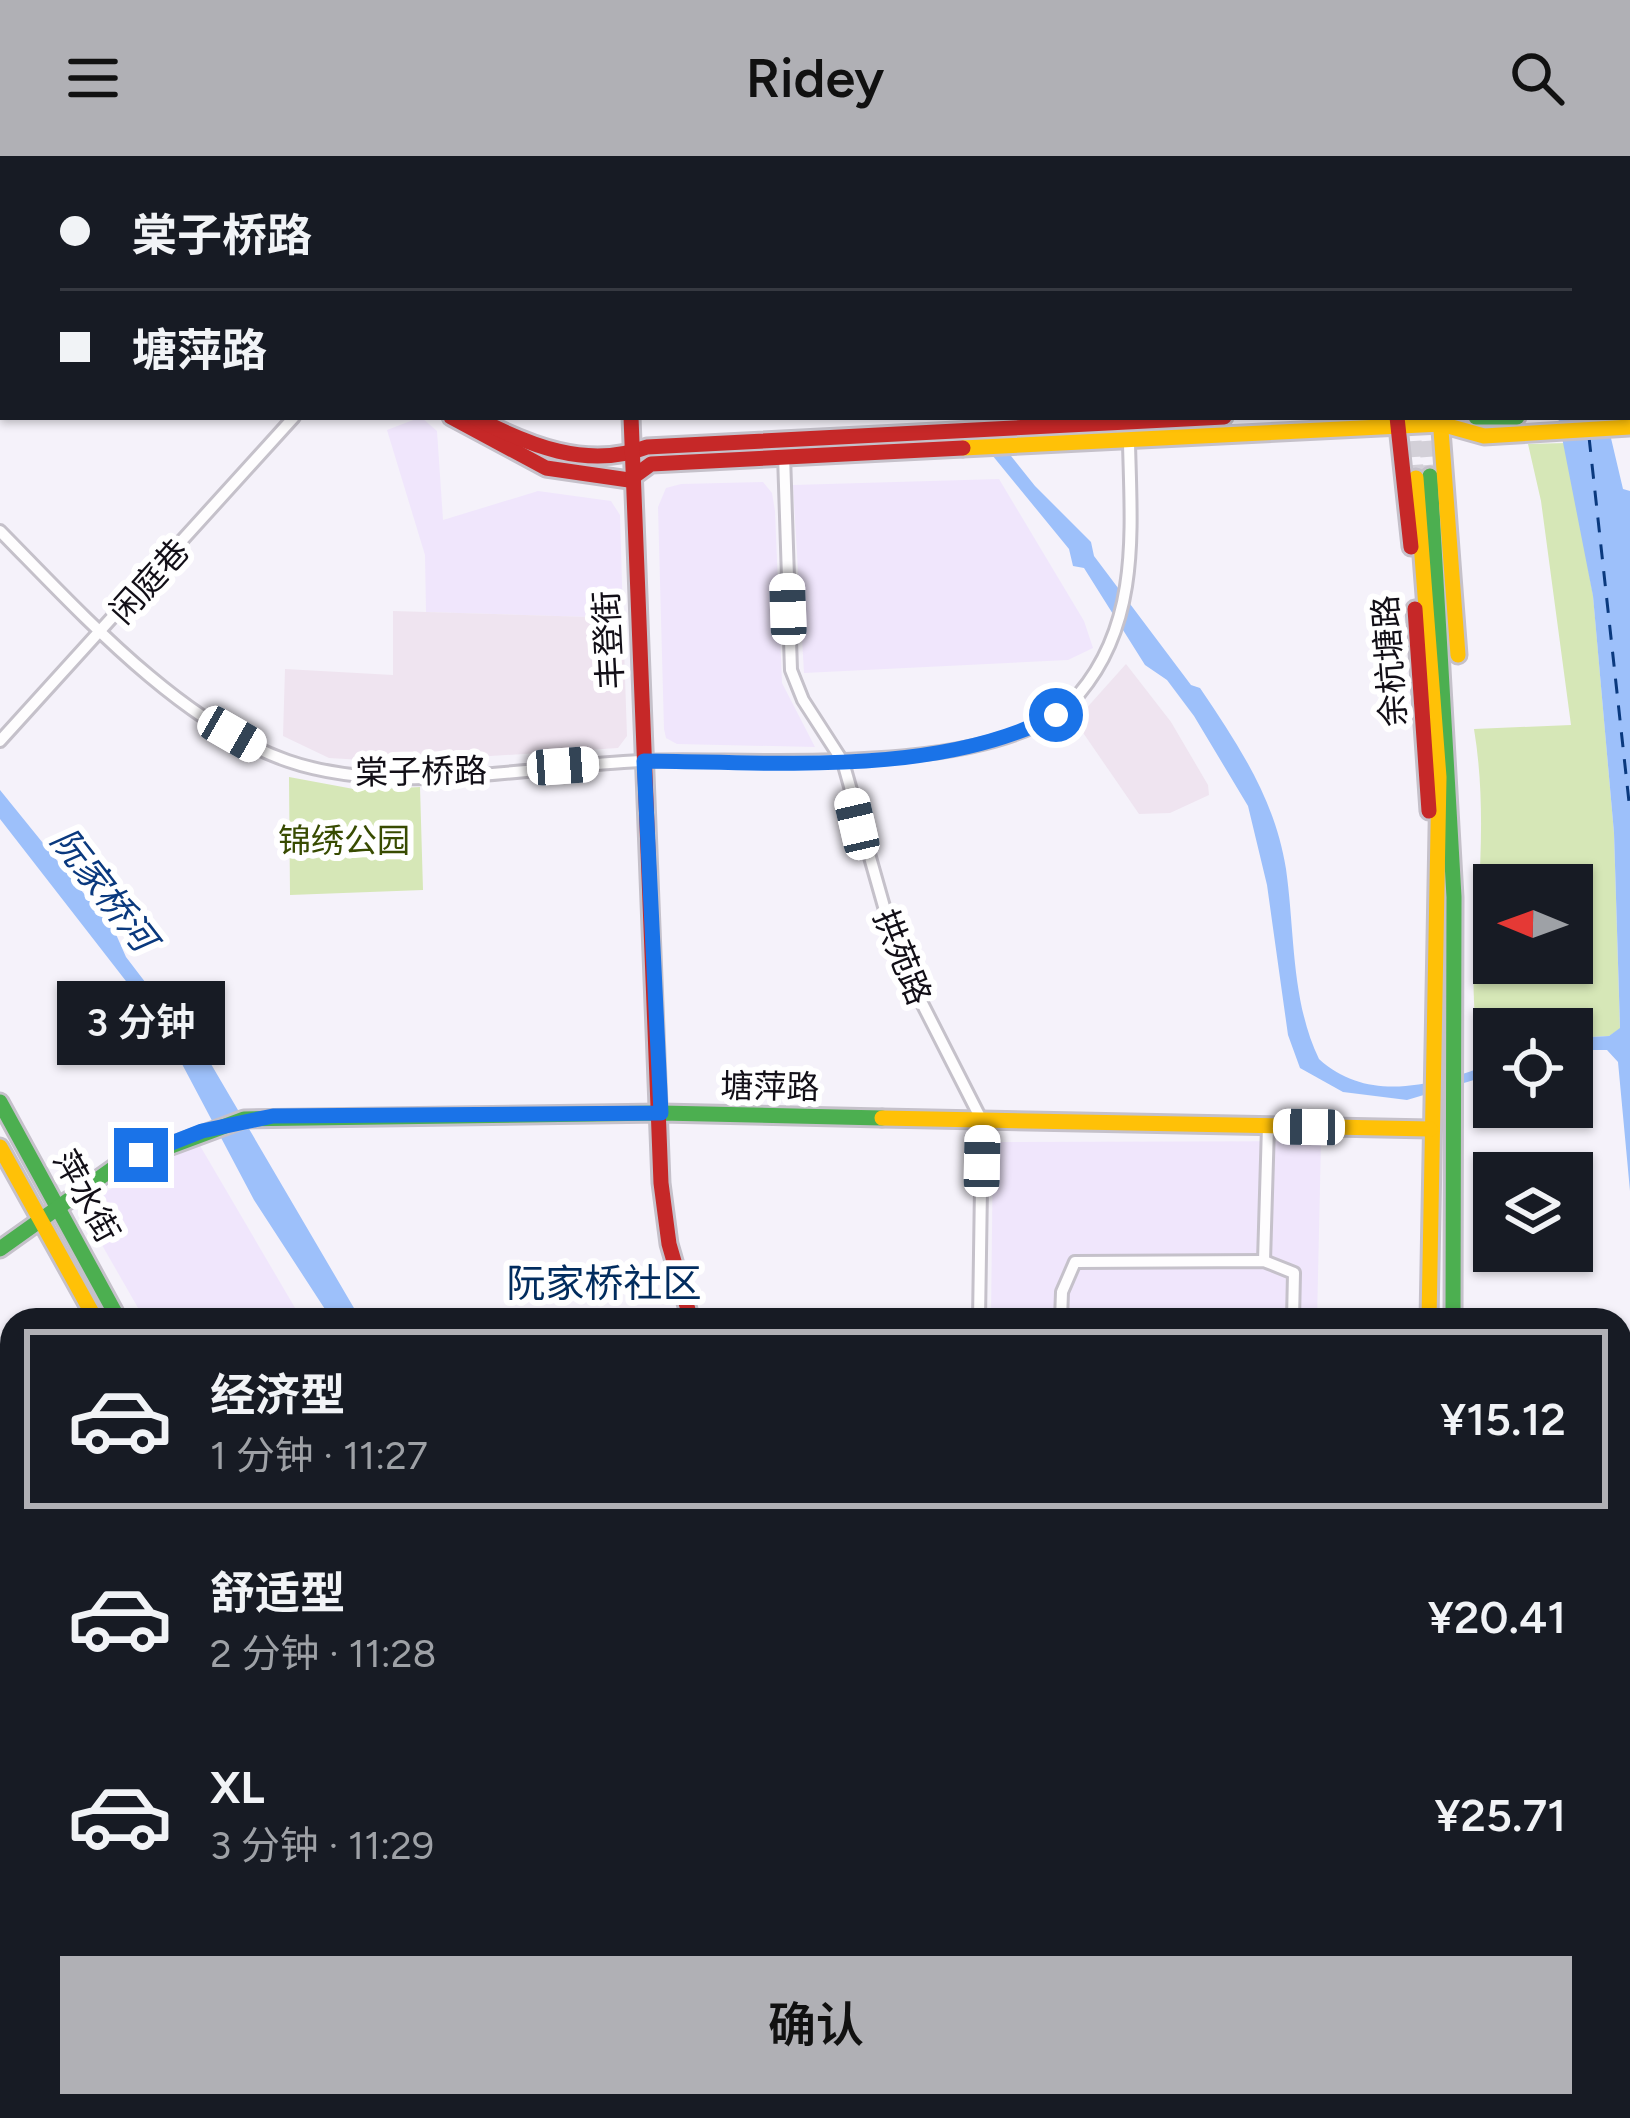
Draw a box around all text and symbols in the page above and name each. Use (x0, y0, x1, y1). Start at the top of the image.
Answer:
icon: menu (60, 45, 126, 111)
icon: search (1504, 45, 1570, 111)
text: Ridey (746, 46, 884, 111)
text: 棠子桥路 (132, 208, 312, 262)
text: 塘萍路 (132, 323, 267, 377)
street label: 闲庭巷 (102, 532, 197, 631)
car (769, 572, 807, 646)
street label: 丰登街 (586, 590, 631, 690)
street label: 余杭塘路 (1365, 594, 1414, 728)
route start (1029, 688, 1083, 742)
car (192, 700, 272, 768)
car (526, 746, 600, 786)
street label: 棠子桥路 (355, 751, 487, 792)
car (831, 785, 883, 863)
water label: 阮家桥河 (42, 819, 169, 964)
park label: 锦绣公园 (278, 821, 410, 860)
north arrow (1473, 864, 1593, 984)
map controls (1473, 864, 1593, 1272)
street label: 拱苑路 (866, 904, 939, 1010)
callout: 3 分钟 (57, 981, 225, 1065)
text: 3 分钟 (87, 999, 195, 1046)
button: locate (1473, 1008, 1593, 1128)
street label: 塘萍路 (720, 1066, 820, 1107)
car (1273, 1108, 1345, 1146)
car (963, 1125, 1001, 1197)
route end (114, 1128, 168, 1182)
street label: 萍水街 (46, 1143, 128, 1249)
button: layers (1473, 1152, 1593, 1272)
district label: 阮家桥社区 (506, 1260, 702, 1307)
icon: car (66, 1365, 174, 1473)
text: 经济型 (210, 1368, 345, 1422)
text: ¥15.12 (1440, 1392, 1566, 1446)
text: 1 分钟 · 11:27 (210, 1432, 428, 1479)
icon: car (66, 1563, 174, 1671)
text: 舒适型 (210, 1566, 345, 1620)
text: ¥20.41 (1428, 1590, 1566, 1644)
text: 2 分钟 · 11:28 (210, 1630, 436, 1677)
text: XL (210, 1760, 265, 1814)
icon: car (66, 1761, 174, 1869)
text: ¥25.71 (1434, 1788, 1566, 1842)
text: 3 分钟 · 11:29 (210, 1822, 434, 1869)
button: 确认 (60, 1956, 1572, 2094)

